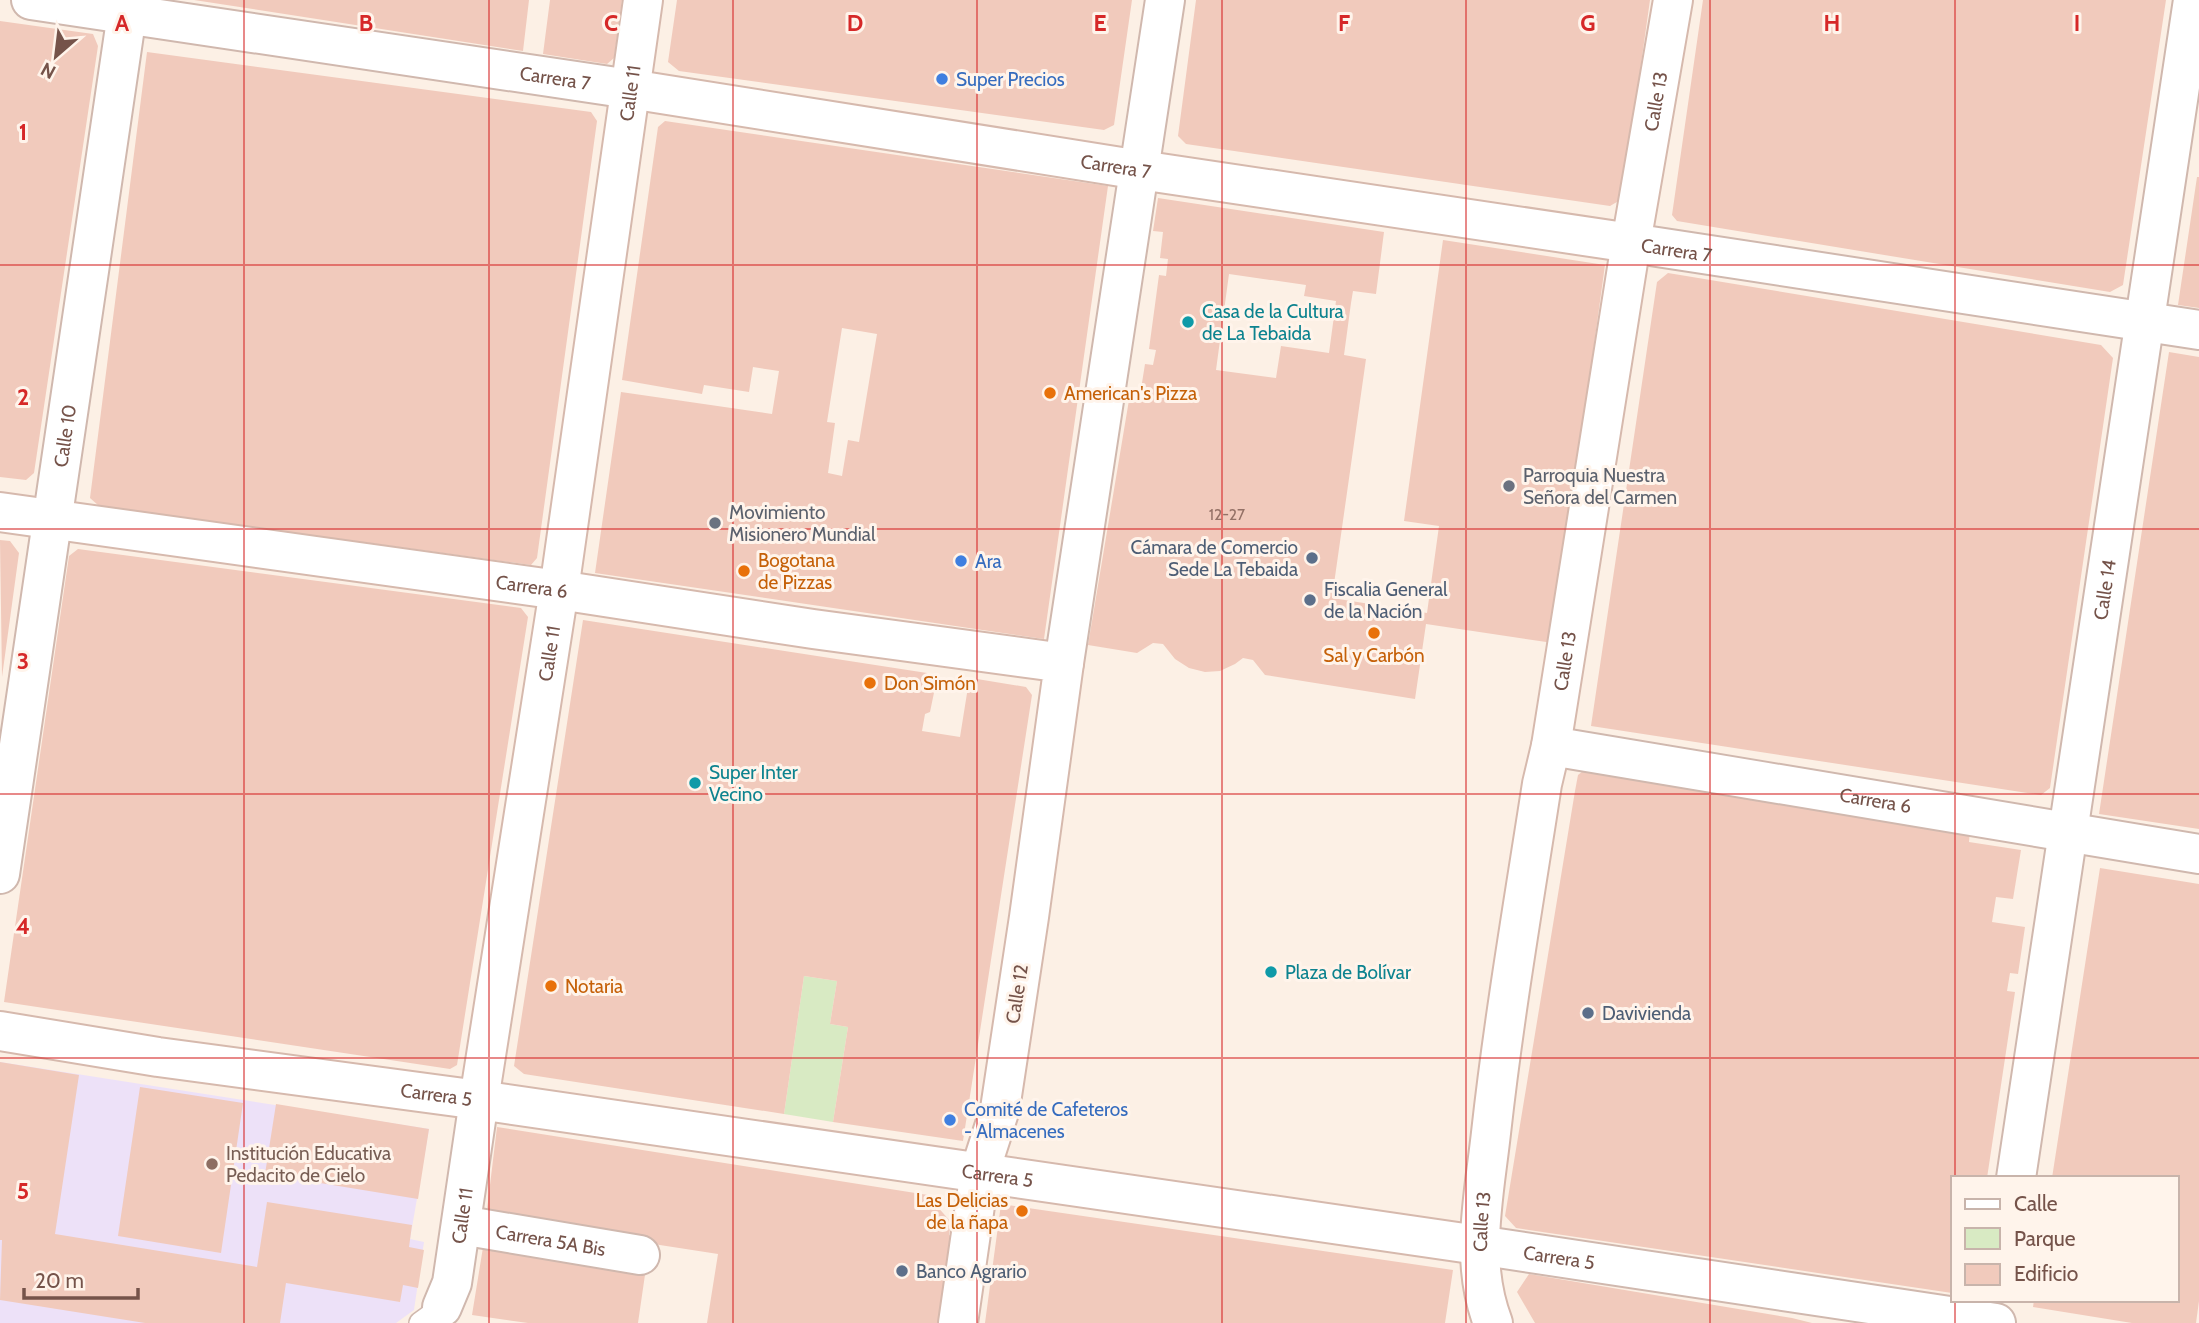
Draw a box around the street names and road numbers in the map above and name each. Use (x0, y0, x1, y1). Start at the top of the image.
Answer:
street label: Carrera 7 (518, 61, 593, 95)
street label: Calle 11 (614, 64, 645, 123)
street label: Calle 13 (1639, 70, 1672, 133)
street label: Carrera 7 (1079, 149, 1153, 183)
street label: Carrera 7 (1640, 233, 1714, 267)
street label: Calle 10 (49, 403, 81, 469)
street label: Calle 14 (2089, 558, 2120, 621)
street label: Carrera 6 (494, 570, 569, 603)
street label: Calle 11 (533, 624, 565, 683)
street label: Calle 13 (1548, 629, 1581, 693)
street label: Carrera 6 (1838, 783, 1913, 817)
street label: Calle 12 (1001, 963, 1033, 1025)
street label: Carrera 5 (399, 1078, 474, 1110)
street label: Carrera 5 (960, 1159, 1035, 1192)
street label: Calle 11 (446, 1186, 477, 1245)
street label: Calle 13 (1468, 1190, 1495, 1252)
street label: Carrera 5A Bis (494, 1220, 608, 1261)
street label: Carrera 5 (1522, 1240, 1596, 1274)

